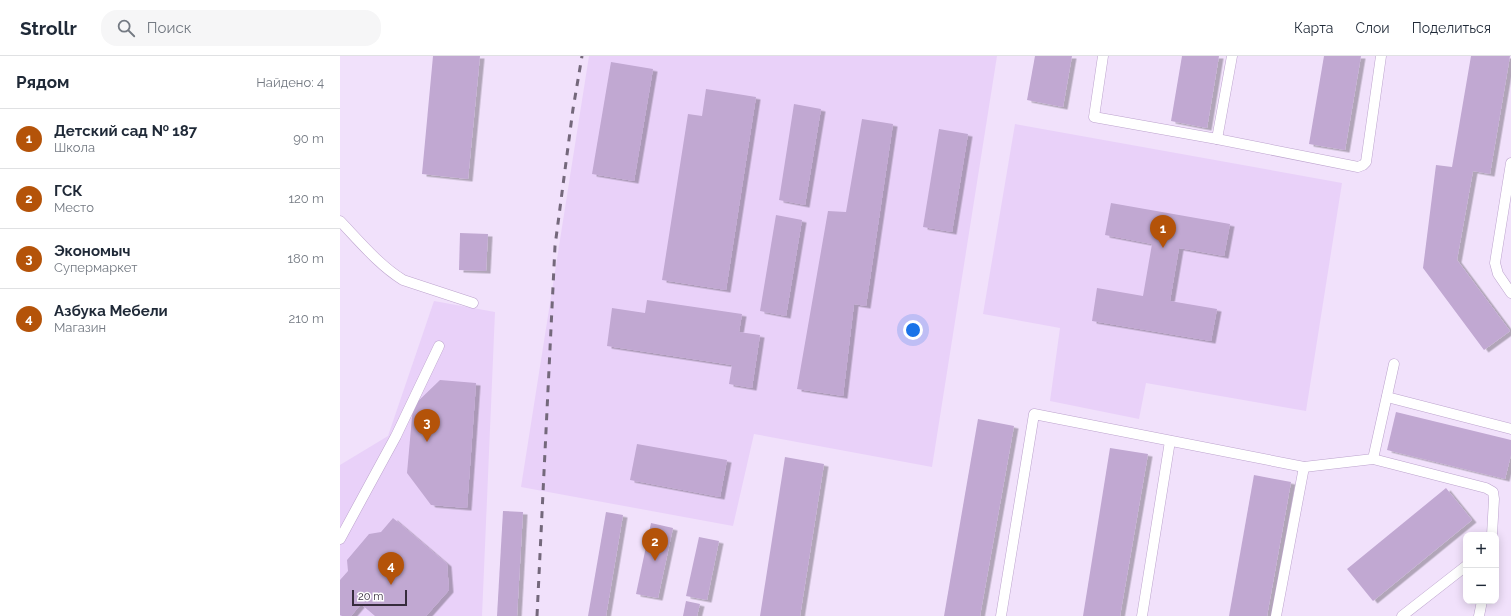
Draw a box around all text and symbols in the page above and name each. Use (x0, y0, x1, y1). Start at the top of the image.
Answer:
search box (101, 10, 381, 46)
text: Strollr (20, 17, 77, 39)
icon: search (115, 17, 137, 39)
text: Поиск (147, 19, 191, 37)
text: Карта (1294, 20, 1333, 36)
text: Слои (1355, 20, 1390, 36)
text: Поделиться (1412, 20, 1491, 36)
text: Рядом (16, 72, 69, 92)
text: Найдено: 4 (256, 75, 324, 90)
text: Детский сад № 187 (54, 122, 197, 140)
text: 1 (26, 131, 32, 146)
text: 90 m (293, 131, 324, 146)
text: Школа (54, 140, 95, 155)
text: ГСК (54, 182, 83, 200)
text: 2 (25, 191, 33, 206)
text: 120 m (288, 191, 324, 206)
text: Место (54, 200, 94, 215)
pin: 1 (1150, 215, 1176, 248)
text: Экономыч (54, 242, 131, 260)
text: 3 (25, 251, 33, 266)
text: 180 m (288, 251, 324, 266)
text: Супермаркет (54, 260, 137, 275)
text: Азбука Мебели (54, 302, 168, 320)
text: 4 (25, 311, 33, 326)
text: 210 m (288, 311, 324, 326)
text: Магазин (54, 320, 106, 335)
your location (903, 320, 923, 340)
pin: 3 (414, 409, 440, 442)
pin: 2 (642, 528, 668, 561)
map controls (1463, 532, 1499, 604)
button: + (1463, 532, 1499, 568)
pin: 4 (378, 552, 404, 585)
button: − (1463, 568, 1499, 604)
scale bar (352, 588, 407, 607)
text: 20 m (358, 590, 383, 603)

